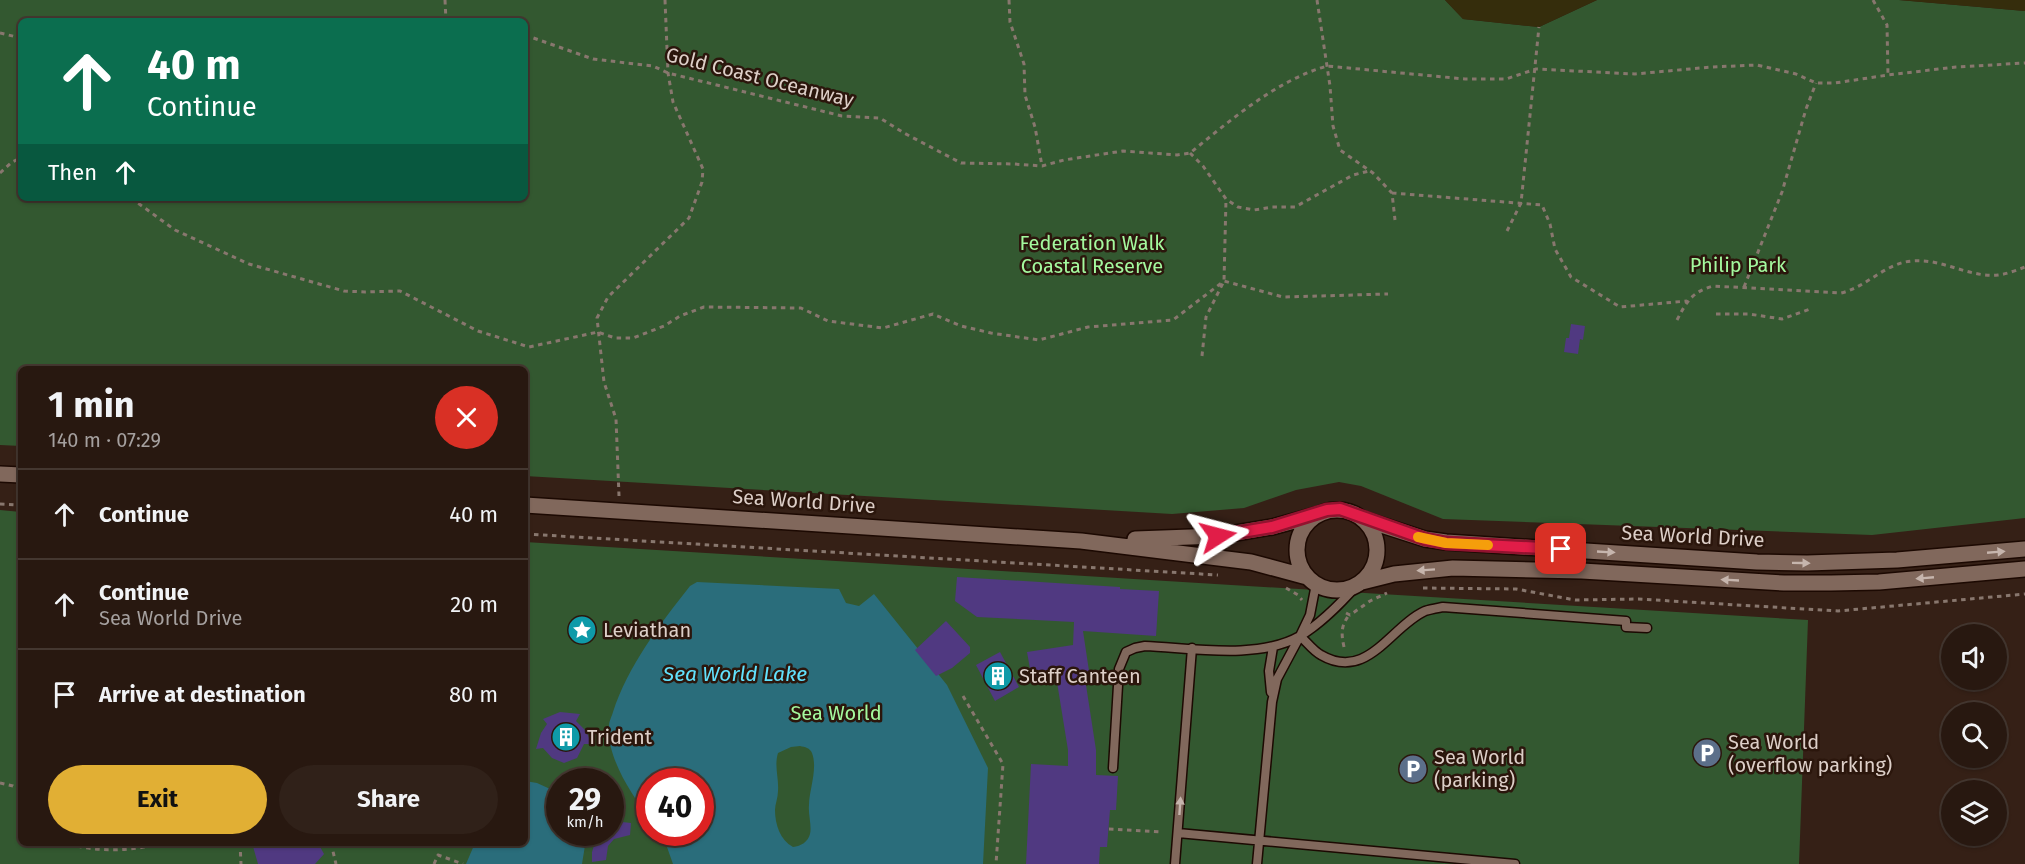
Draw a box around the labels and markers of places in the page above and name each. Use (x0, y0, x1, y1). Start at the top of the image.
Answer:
pin (1535, 523, 1586, 574)
place icon: Leviathan (566, 614, 598, 646)
place label: Leviathan (603, 618, 691, 642)
building icon: Staff Canteen (982, 660, 1014, 692)
place label: Staff Canteen (1019, 664, 1141, 688)
building icon: Trident (550, 721, 582, 753)
place label: Trident (587, 725, 653, 749)
place label: Sea World (overflow parking) (1728, 730, 1892, 777)
parking icon: Sea World (overflow parking) (1691, 737, 1723, 769)
place label: Sea World (parking) (1434, 745, 1525, 792)
parking icon: Sea World (parking) (1397, 753, 1429, 785)

